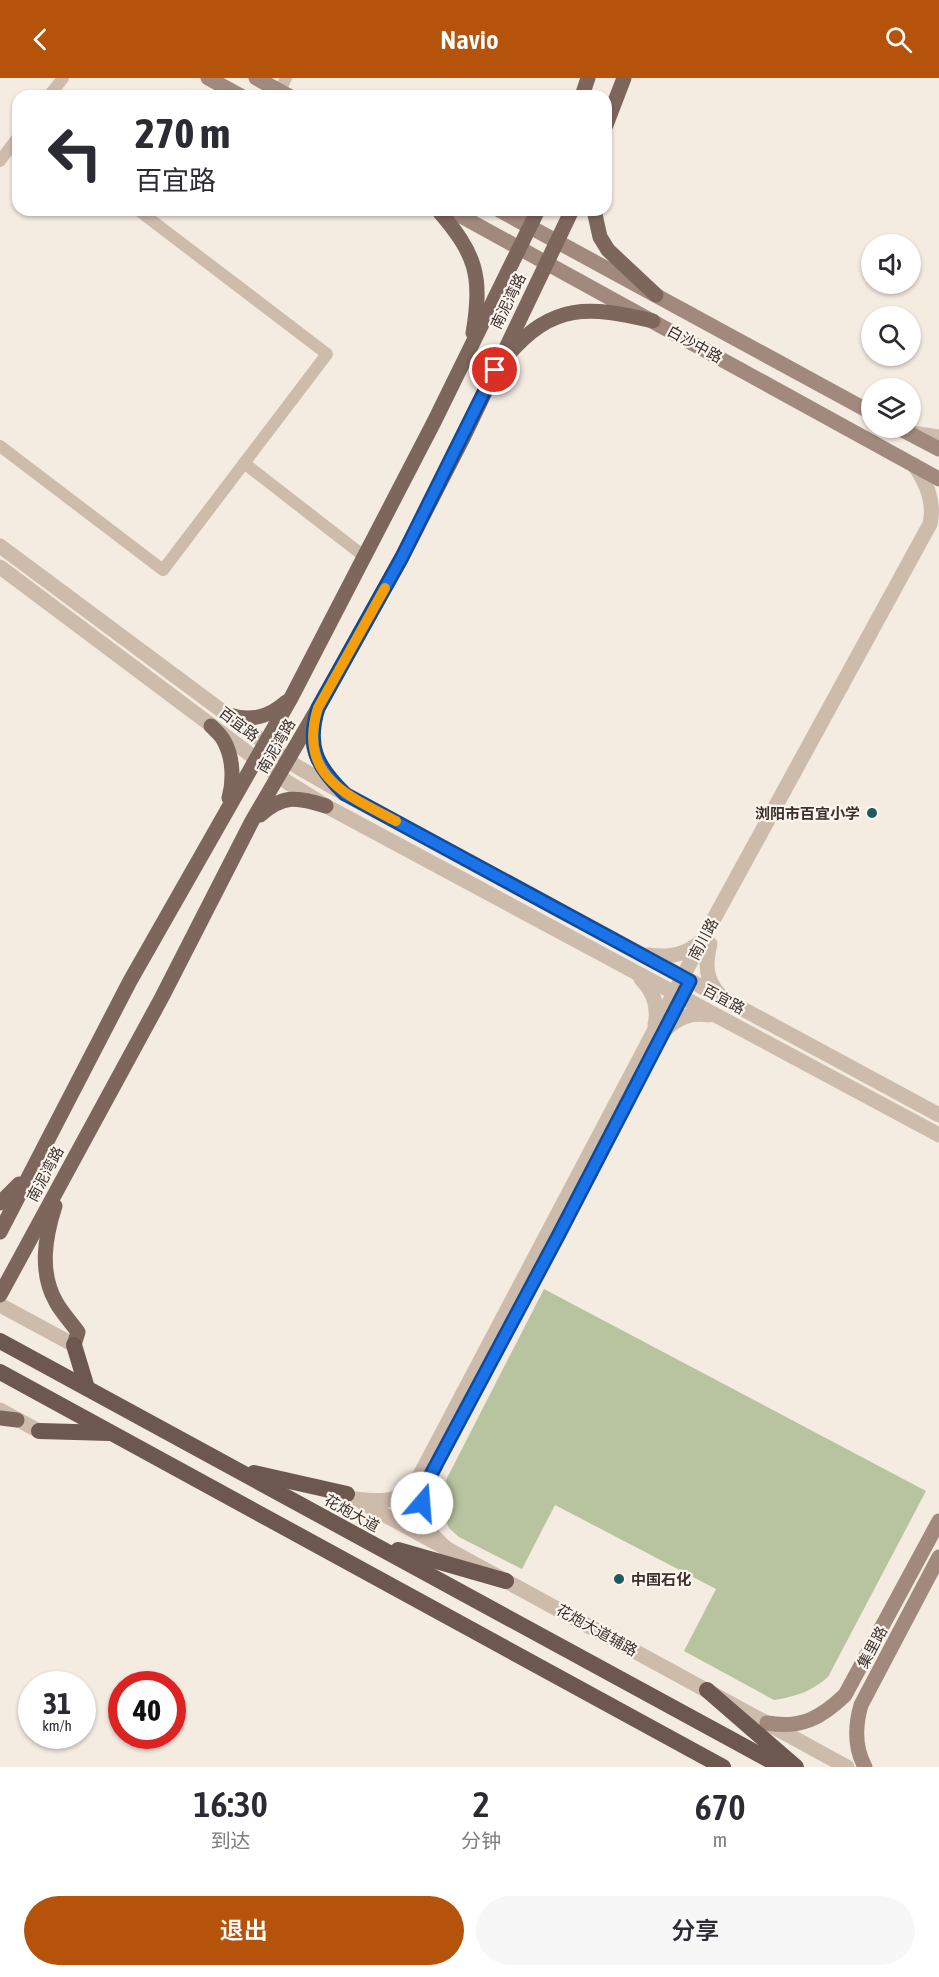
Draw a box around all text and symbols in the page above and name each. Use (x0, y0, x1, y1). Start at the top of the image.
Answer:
icon: back (24, 23, 57, 56)
icon: search (882, 23, 915, 56)
text: Navio (440, 24, 499, 55)
text: 270 m (135, 109, 230, 157)
icon: left (36, 114, 114, 192)
text: 百宜路 (135, 165, 216, 196)
map controls (861, 234, 921, 438)
button: sound (861, 234, 921, 294)
street label: 南泥湾路 (487, 270, 529, 332)
button: search (861, 306, 921, 366)
street label: 白沙中路 (665, 322, 725, 366)
pin (469, 344, 520, 395)
icon: arrive (478, 353, 511, 386)
button: layers (861, 378, 921, 438)
street label: 百宜路 (216, 704, 262, 744)
street label: 南泥湾路 (254, 716, 298, 776)
place label: 浏阳市百宜小学 (755, 805, 860, 822)
marker: 浏阳市百宜小学 (865, 806, 879, 820)
street label: 南川路 (685, 915, 721, 963)
street label: 百宜路 (700, 981, 748, 1017)
street label: 南泥湾路 (23, 1144, 67, 1204)
position arrow (390, 1471, 454, 1535)
street label: 花炮大道 (322, 1491, 382, 1535)
place label: 中国石化 (631, 1571, 691, 1588)
marker: 中国石化 (612, 1572, 626, 1586)
street label: 花炮大道辅路 (554, 1601, 640, 1659)
street label: 集里路 (854, 1623, 890, 1671)
speed limit sign: 40 (108, 1671, 186, 1749)
text: 31 (43, 1686, 71, 1720)
text: km/h (42, 1717, 72, 1734)
text: 16:30 (194, 1783, 268, 1825)
text: 2 (473, 1783, 490, 1825)
text: 670 (695, 1786, 745, 1828)
text: m (713, 1828, 727, 1851)
text: 到达 (211, 1829, 251, 1852)
text: 分钟 (461, 1829, 501, 1852)
button: 退出 (24, 1896, 464, 1965)
button: 分享 (476, 1896, 915, 1965)

